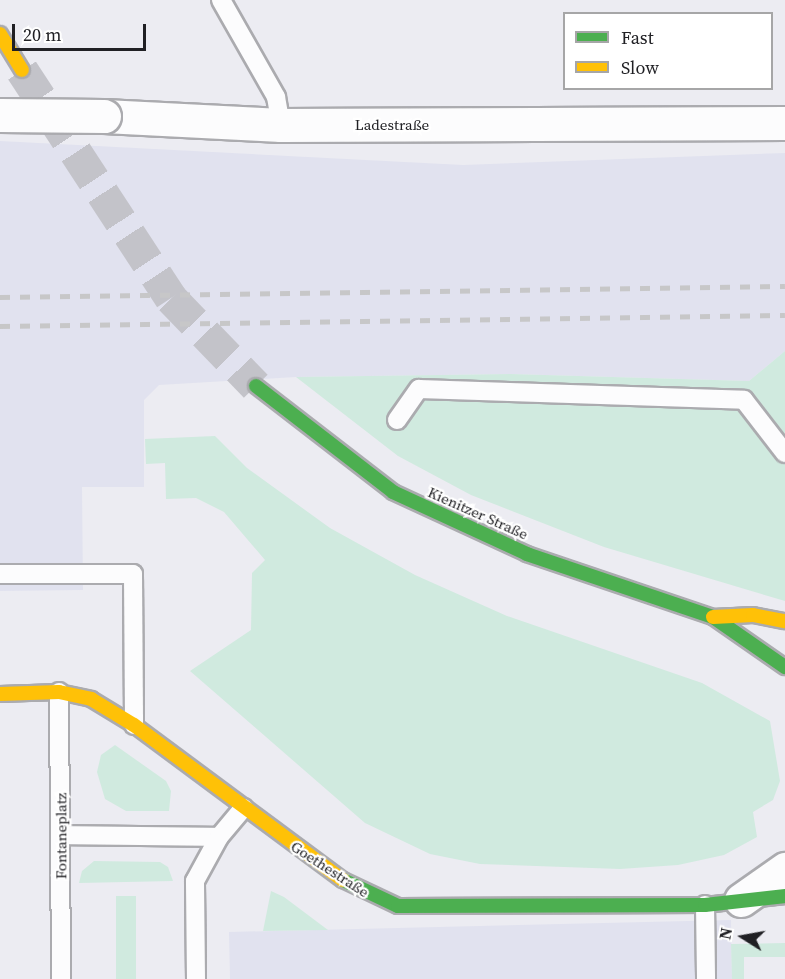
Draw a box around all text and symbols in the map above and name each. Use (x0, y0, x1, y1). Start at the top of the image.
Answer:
scale bar (15, 12, 148, 50)
legend (563, 12, 773, 90)
text: 20 m (23, 22, 61, 47)
text: Fast (621, 25, 654, 50)
text: Slow (621, 55, 659, 80)
street label: Ladestraße (355, 116, 429, 134)
street label: Kienitzer Straße (425, 483, 531, 543)
street label: Fontaneplatz (52, 793, 70, 879)
street label: Goethestraße (288, 837, 372, 901)
north arrow (713, 907, 773, 967)
text: N (713, 926, 737, 941)

